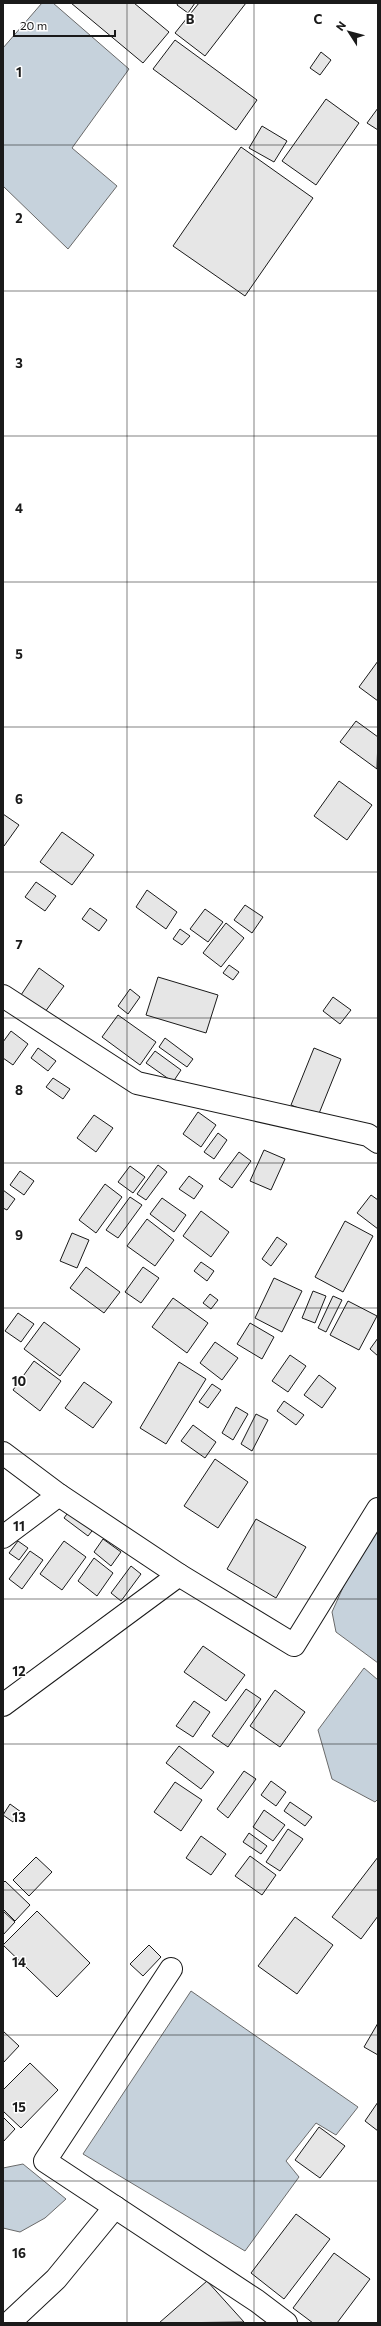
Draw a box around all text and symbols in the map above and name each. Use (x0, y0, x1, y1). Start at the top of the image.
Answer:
text: B (186, 11, 195, 27)
text: C (314, 11, 323, 27)
scale bar (14, 12, 115, 38)
north arrow (329, 12, 369, 52)
text: 20 m (20, 18, 47, 32)
text: N (333, 19, 348, 33)
text: 1 (16, 64, 22, 80)
text: 2 (15, 210, 23, 226)
text: 3 (15, 355, 23, 371)
text: 4 (15, 500, 23, 516)
text: 5 (15, 646, 23, 662)
text: 6 (15, 791, 23, 807)
text: 7 (15, 936, 23, 952)
text: 8 (15, 1082, 23, 1098)
text: 9 (15, 1227, 23, 1243)
text: 10 (12, 1373, 27, 1389)
text: 11 (13, 1518, 25, 1534)
text: 12 (12, 1663, 26, 1679)
text: 13 (12, 1809, 26, 1825)
text: 14 (12, 1954, 26, 1970)
text: 15 (12, 2099, 26, 2115)
text: 16 (12, 2245, 26, 2261)

